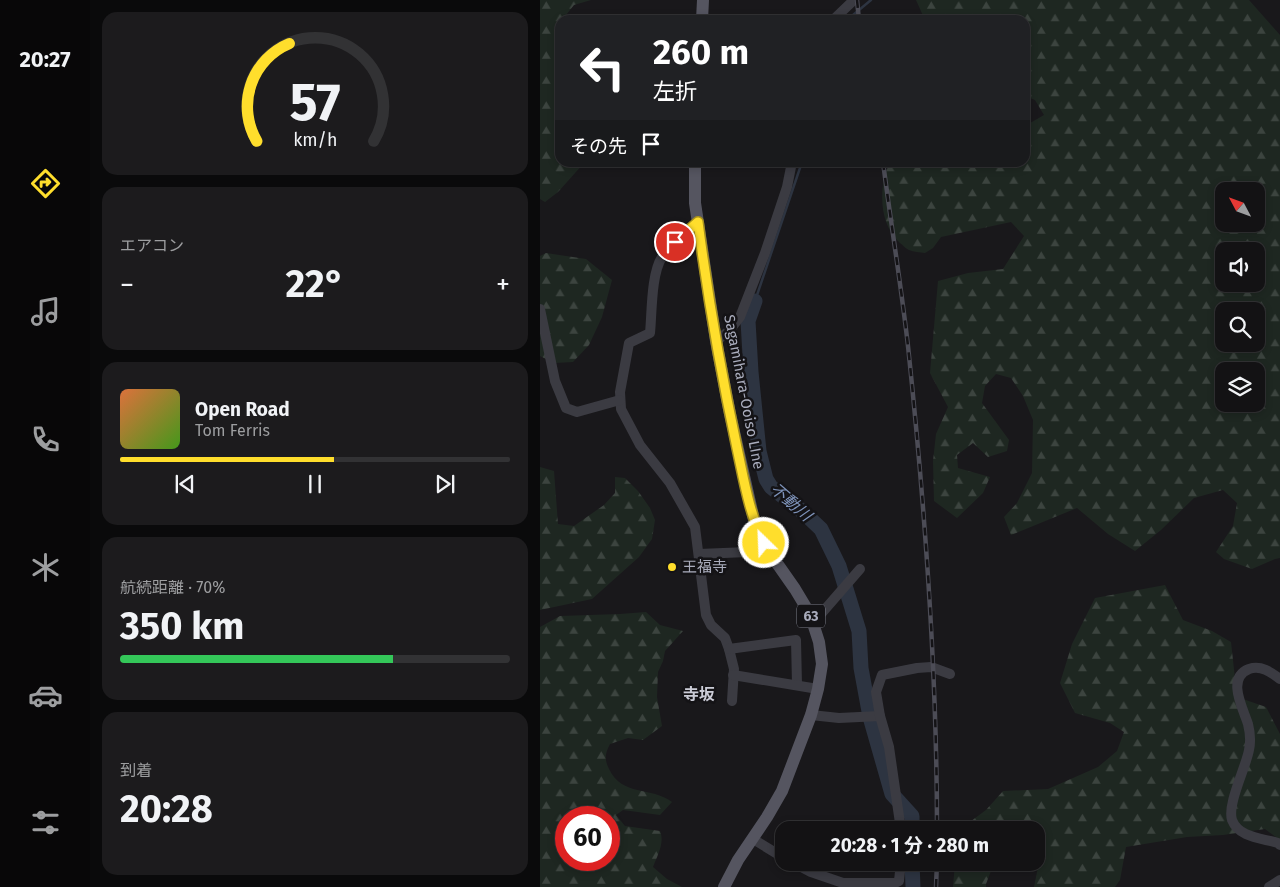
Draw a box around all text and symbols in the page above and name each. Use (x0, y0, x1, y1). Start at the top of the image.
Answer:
text: 260 m (653, 31, 749, 73)
icon: left (570, 35, 635, 100)
text: 20:27 (20, 46, 70, 73)
text: 57 (290, 71, 340, 134)
text: 左折 (653, 78, 697, 105)
text: km/h (293, 129, 337, 151)
icon: arrive (637, 130, 665, 158)
text: その先 (570, 135, 627, 158)
icon: directions (28, 166, 63, 201)
north arrow (1215, 182, 1265, 232)
map controls (1215, 182, 1265, 412)
pin (654, 221, 696, 263)
icon: arrive (661, 228, 689, 256)
text: エアコン (120, 236, 184, 255)
button: sound (1215, 242, 1265, 292)
text: 22° (285, 261, 345, 307)
text: − (120, 268, 134, 301)
text: + (496, 268, 510, 301)
icon: music (28, 294, 63, 329)
button: search (1215, 302, 1265, 352)
street label: Sagamihara-Ooiso LIne (720, 313, 768, 471)
button: layers (1215, 362, 1265, 412)
text: Open Road (195, 398, 290, 421)
text: Tom Ferris (195, 421, 270, 440)
icon: phone (28, 422, 63, 457)
icon: previous (171, 470, 199, 498)
icon: pause (301, 470, 329, 498)
icon: next (431, 470, 459, 498)
water label: 不動川 (767, 479, 817, 526)
position arrow (737, 516, 789, 568)
icon: climate (28, 550, 63, 585)
place label: 王福寺 (682, 558, 727, 576)
marker: 王福寺 (666, 561, 678, 573)
text: 航続距離 · 70% (120, 578, 225, 597)
text: 350 km (120, 603, 244, 649)
road number: 63 (797, 604, 825, 628)
icon: car (28, 678, 63, 713)
district label: 寺坂 (683, 685, 715, 704)
text: 到着 (120, 761, 152, 780)
text: 20:28 (120, 786, 213, 832)
icon: filters (28, 805, 63, 840)
speed limit sign: 60 (555, 806, 620, 871)
text: 20:28 · 1 分 · 280 m (831, 834, 989, 857)

